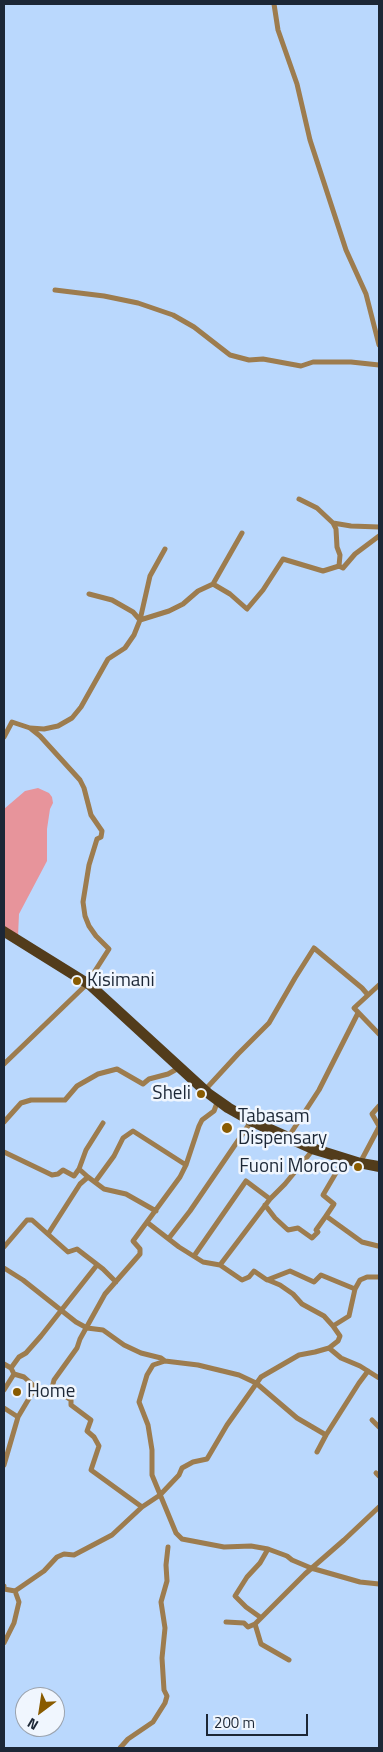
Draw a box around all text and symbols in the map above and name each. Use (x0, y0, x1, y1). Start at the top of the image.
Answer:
place label: Kisimani (87, 970, 155, 992)
marker: Kisimani (71, 975, 83, 987)
place label: Sheli (152, 1083, 191, 1105)
marker: Sheli (195, 1088, 207, 1100)
place label: Tabasam Dispensary (238, 1106, 327, 1150)
marker: Tabasam Dispensary (220, 1121, 234, 1135)
place label: Fuoni Moroco (239, 1156, 348, 1178)
marker: Fuoni Moroco (352, 1161, 364, 1173)
place label: Home (27, 1381, 75, 1403)
marker: Home (11, 1386, 23, 1398)
north arrow (15, 1687, 65, 1737)
scale bar (208, 1704, 310, 1736)
text: 200 m (214, 1711, 255, 1734)
text: N (23, 1713, 42, 1736)

